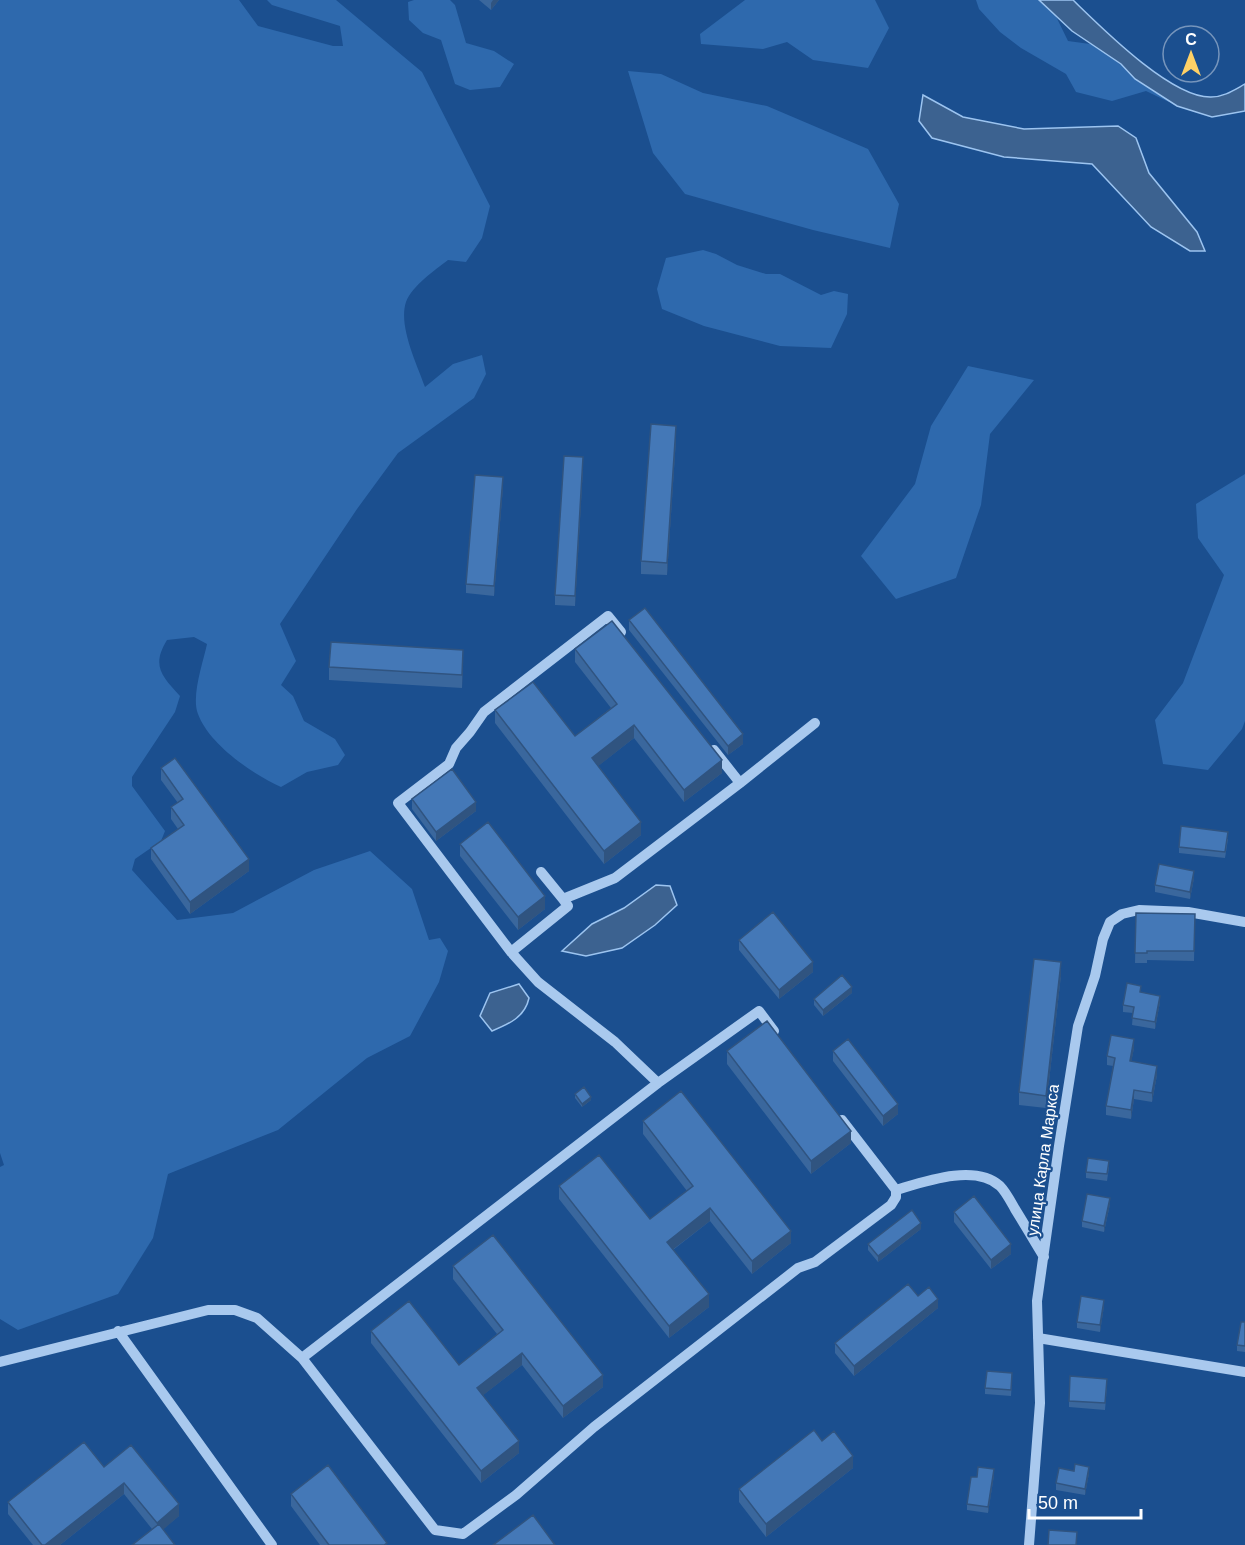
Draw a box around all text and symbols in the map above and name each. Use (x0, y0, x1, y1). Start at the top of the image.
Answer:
north arrow (1161, 24, 1221, 84)
text: С (1185, 31, 1197, 48)
street label: улица Карла Маркса (1024, 1083, 1062, 1237)
scale bar (1029, 1482, 1142, 1520)
text: 50 m (1038, 1493, 1078, 1513)

